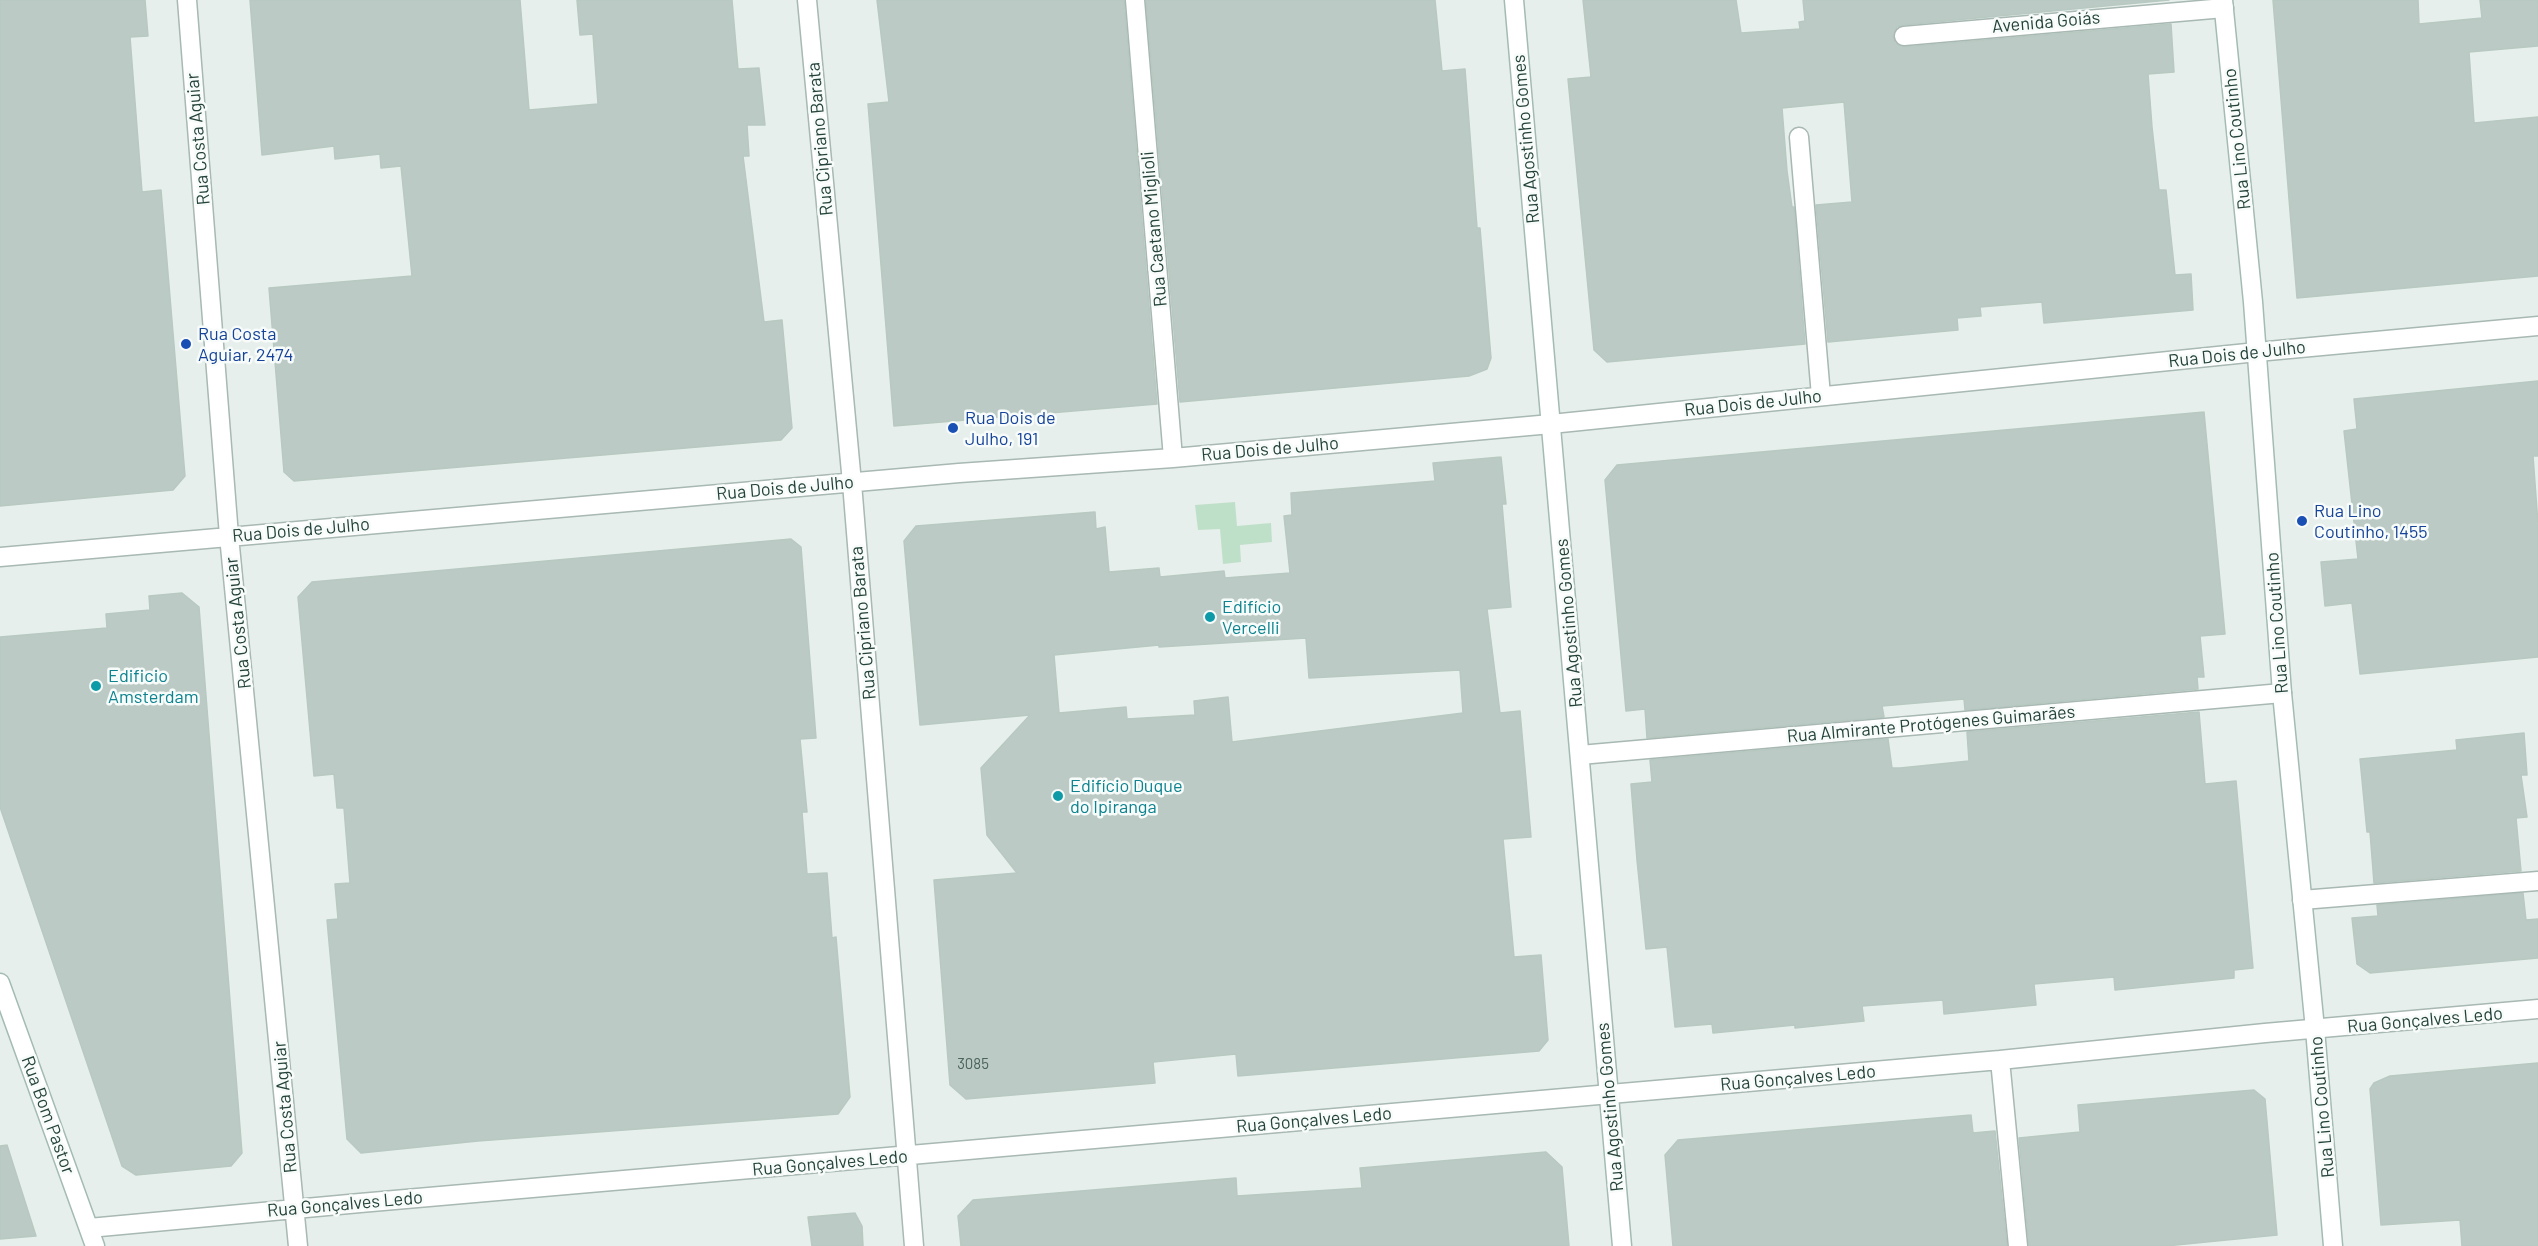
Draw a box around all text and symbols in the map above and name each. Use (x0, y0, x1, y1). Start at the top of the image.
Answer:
street label: Avenida Goiás (1991, 7, 2101, 37)
street label: Rua Agostinho Gomes (1508, 54, 1544, 224)
street label: Rua Cipriano Barata (803, 61, 837, 217)
street label: Rua Lino Coutinho (2219, 67, 2255, 211)
street label: Rua Costa Aguiar (181, 72, 215, 206)
street label: Rua Caetano Miglioli (1136, 150, 1172, 308)
place label: Rua Costa Aguiar, 2474 (198, 323, 293, 366)
street label: Rua Dois de Julho (2167, 336, 2307, 372)
marker: Rua Costa Aguiar, 2474 (179, 337, 193, 351)
street label: Rua Dois de Julho (1683, 385, 1823, 421)
place label: Rua Dois de Julho, 191 (965, 407, 1056, 450)
marker: Rua Dois de Julho, 191 (946, 421, 960, 435)
street label: Rua Dois de Julho (1200, 432, 1340, 466)
street label: Rua Dois de Julho (715, 471, 855, 505)
place label: Rua Lino Coutinho, 1455 (2314, 500, 2427, 542)
street label: Rua Dois de Julho (231, 513, 371, 547)
marker: Rua Lino Coutinho, 1455 (2295, 514, 2309, 528)
street label: Rua Agostinho Gomes (1551, 538, 1587, 708)
street label: Rua Cipriano Barata (846, 545, 880, 701)
street label: Rua Lino Coutinho (2261, 551, 2293, 695)
street label: Rua Costa Aguiar (220, 556, 256, 690)
place label: Edifício Vercelli (1222, 596, 1281, 638)
marker: Edifício Vercelli (1203, 610, 1217, 624)
place label: Edificio Amsterdam (108, 665, 199, 708)
marker: Edificio Amsterdam (89, 679, 103, 693)
street label: Rua Almirante Protógenes Guimarães (1786, 701, 2076, 747)
place label: Edifício Duque do Ipiranga (1070, 775, 1183, 818)
marker: Edifício Duque do Ipiranga (1051, 789, 1065, 803)
street label: Rua Gonçalves Ledo (2346, 1002, 2504, 1038)
street label: Rua Agostinho Gomes (1592, 1022, 1628, 1192)
street label: Rua Lino Coutinho (2305, 1035, 2339, 1179)
street label: Rua Costa Aguiar (268, 1040, 302, 1174)
street label: Rua Bom Pastor (17, 1053, 79, 1177)
house number: 3085 (957, 1055, 989, 1073)
street label: Rua Gonçalves Ledo (1719, 1060, 1877, 1096)
street label: Rua Gonçalves Ledo (1235, 1102, 1393, 1138)
street label: Rua Gonçalves Ledo (751, 1145, 909, 1181)
street label: Rua Gonçalves Ledo (266, 1186, 424, 1222)

